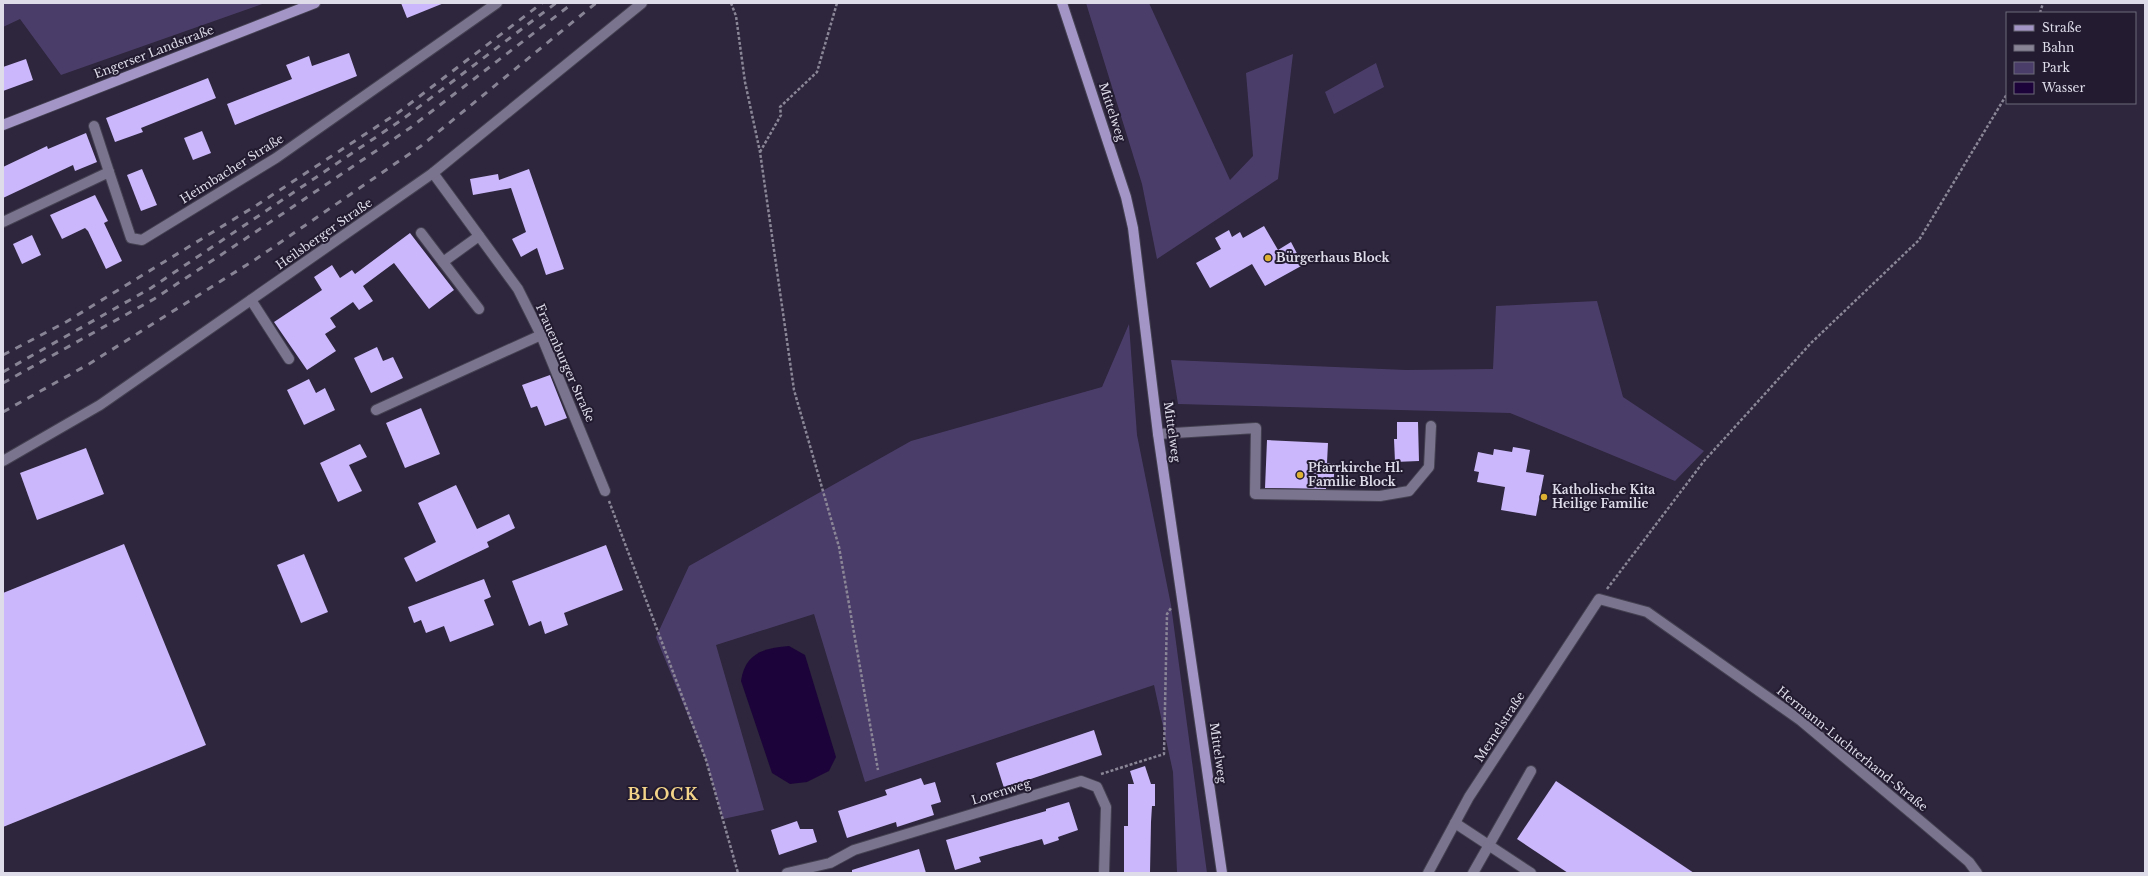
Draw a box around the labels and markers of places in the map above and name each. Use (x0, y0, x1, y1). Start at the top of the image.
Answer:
place label: Bürgerhaus Block (1276, 250, 1390, 265)
marker: Bürgerhaus Block (1263, 253, 1273, 263)
place label: Pfarrkirche Hl. Familie Block (1308, 460, 1403, 489)
marker: Pfarrkirche Hl. Familie Block (1295, 470, 1305, 480)
place label: Katholische Kita Heilige Familie (1552, 482, 1655, 511)
marker: Katholische Kita Heilige Familie (1539, 492, 1549, 502)

